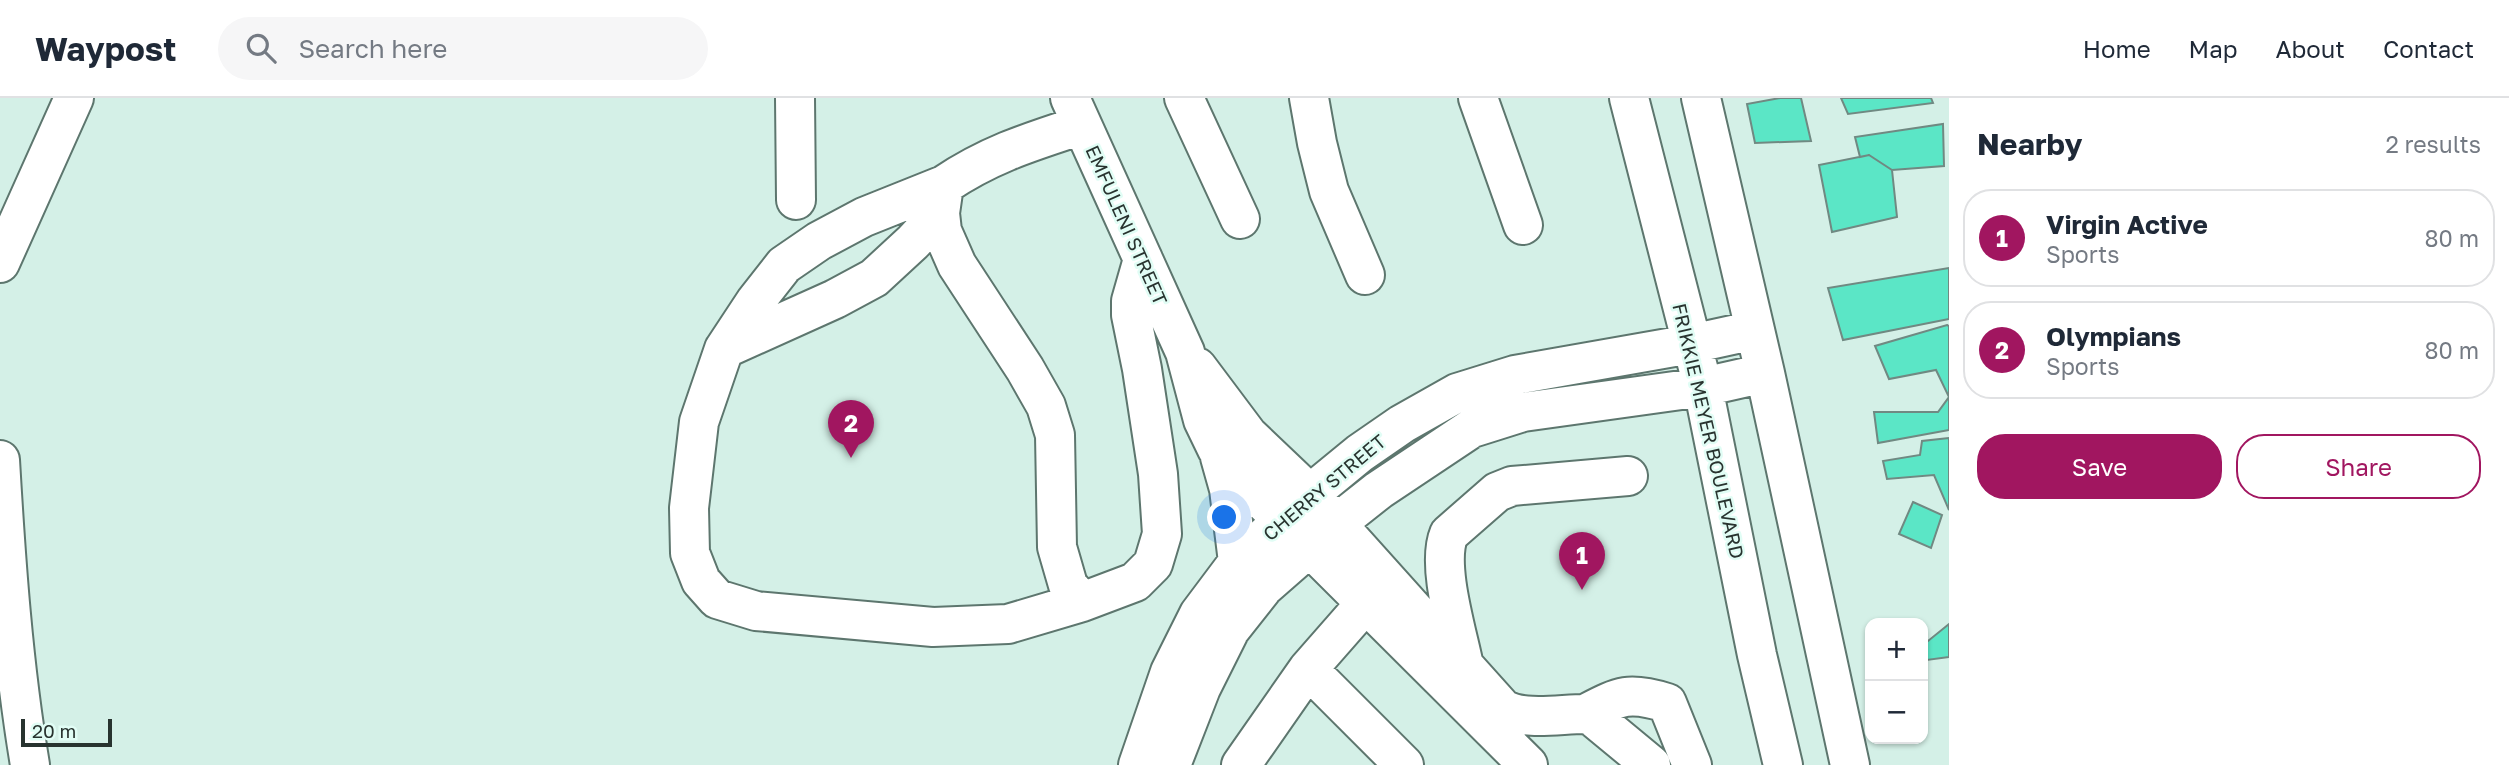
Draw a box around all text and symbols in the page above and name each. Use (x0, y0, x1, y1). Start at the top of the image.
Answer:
search box (218, 17, 708, 80)
text: Waypost (35, 29, 176, 68)
icon: search (242, 29, 280, 67)
text: Search here (298, 33, 447, 64)
text: Home (2083, 34, 2151, 63)
text: Map (2189, 34, 2238, 63)
text: About (2276, 34, 2345, 63)
text: Contact (2383, 34, 2474, 63)
text: Nearby (1977, 126, 2082, 162)
text: 2 results (2385, 130, 2481, 158)
street label: EMFULENI STREET (1081, 142, 1173, 309)
text: Virgin Active (2046, 209, 2208, 240)
text: 1 (1996, 224, 2008, 252)
text: 80 m (2425, 224, 2479, 252)
text: Sports (2046, 240, 2120, 268)
street label: FRIKKIE MEYER BOULEVARD (1668, 301, 1750, 561)
text: Olympians (2046, 321, 2181, 352)
text: 2 (1995, 336, 2009, 364)
text: 80 m (2425, 336, 2479, 364)
text: Sports (2046, 352, 2120, 380)
pin: 2 (828, 400, 874, 458)
street label: CHERRY STREET (1258, 429, 1390, 545)
button: Save (1977, 434, 2222, 499)
button: Share (2236, 434, 2481, 499)
your location (1207, 500, 1241, 534)
pin: 1 (1559, 532, 1605, 590)
map controls (1865, 618, 1928, 744)
button: + (1865, 618, 1928, 681)
button: − (1865, 681, 1928, 744)
scale bar (21, 716, 112, 748)
text: 20 m (32, 719, 76, 742)

